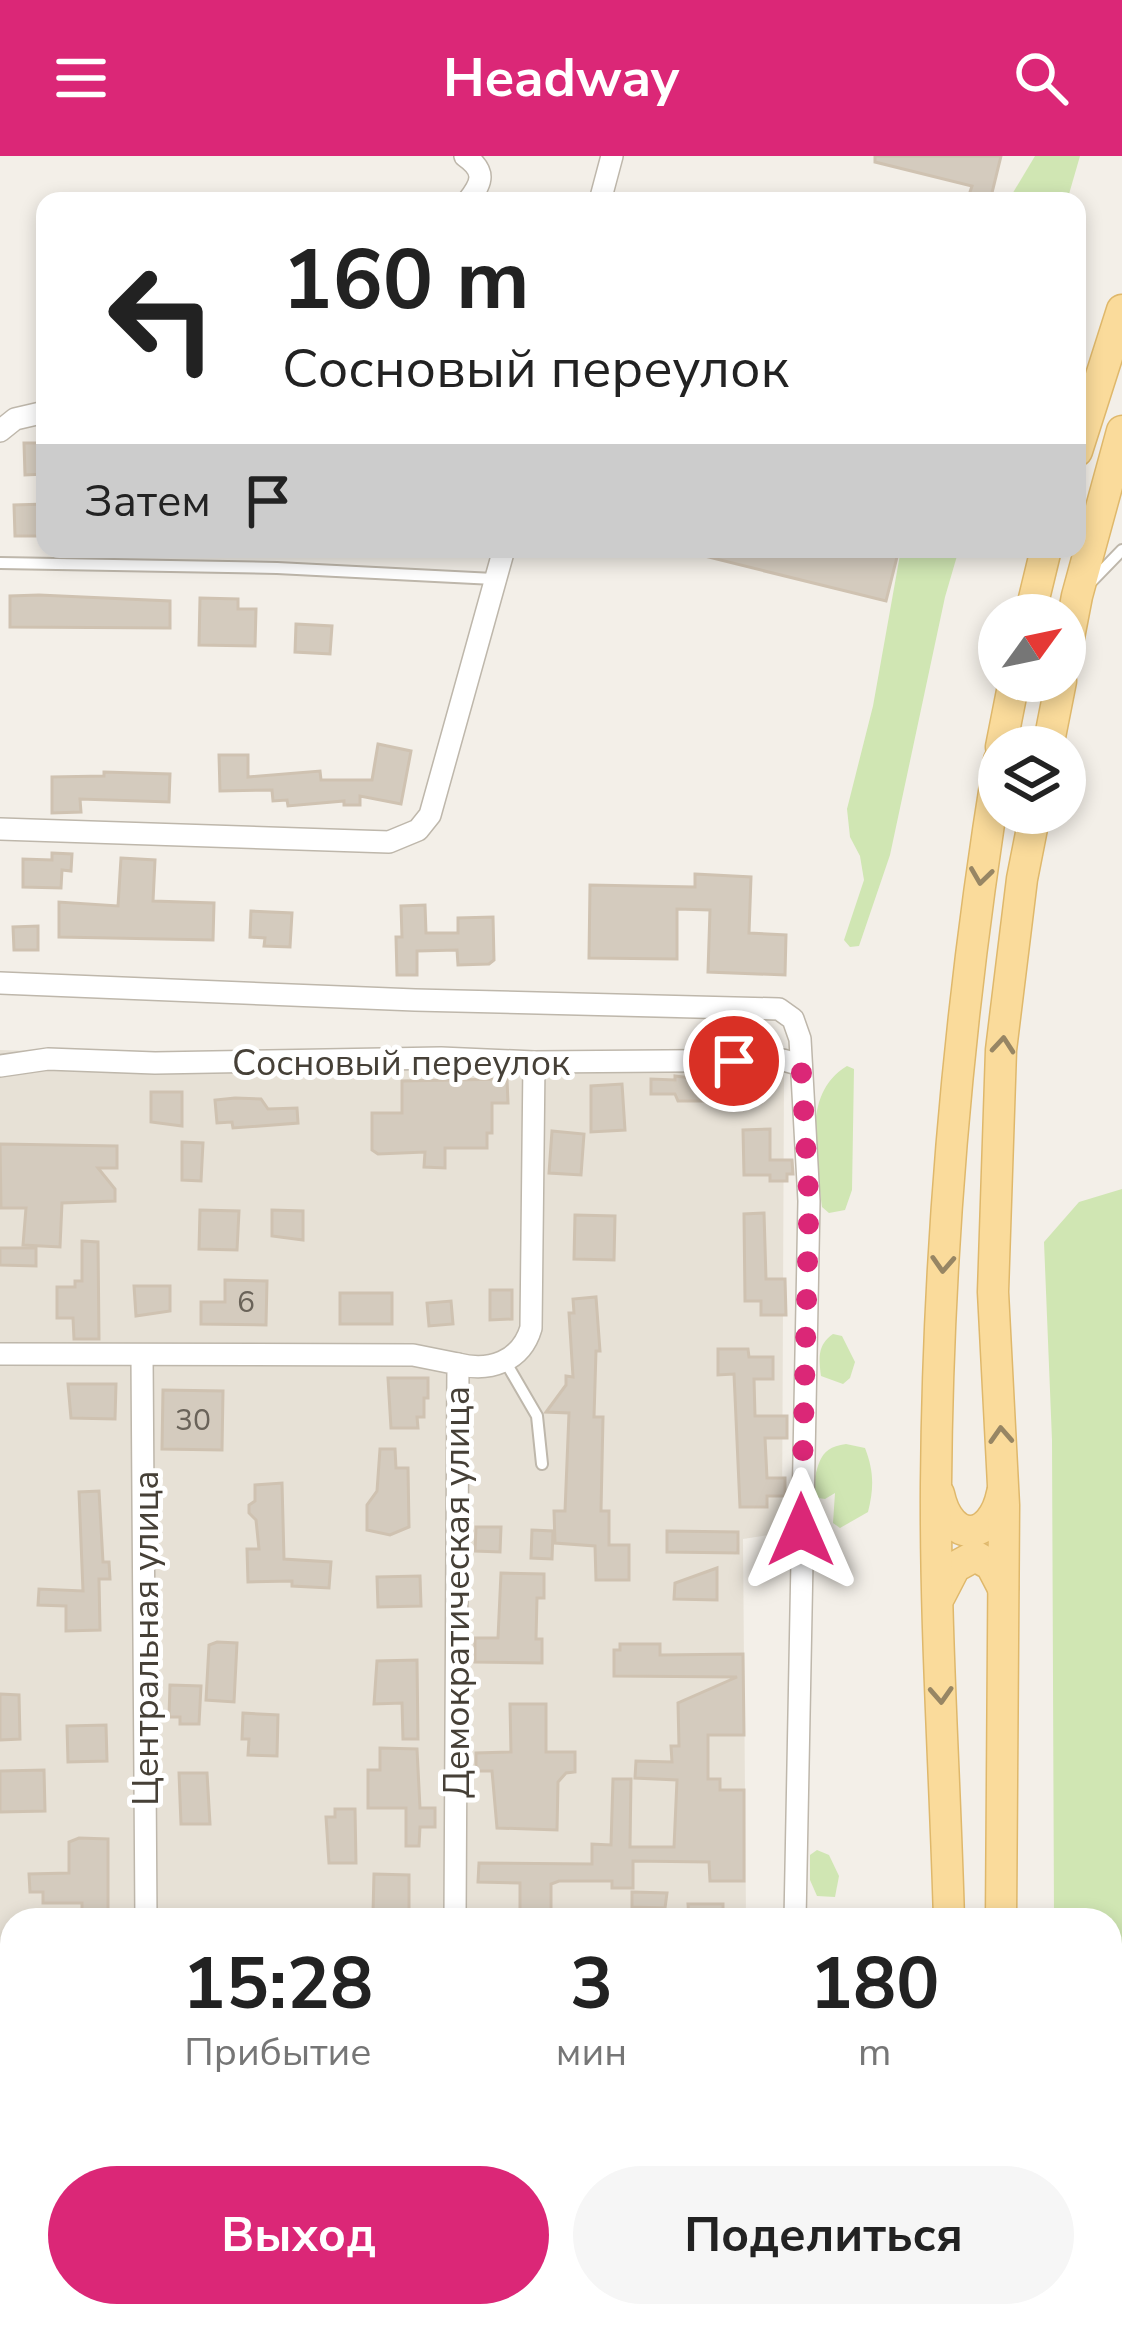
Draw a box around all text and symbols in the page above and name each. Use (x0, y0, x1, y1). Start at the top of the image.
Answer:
text: Headway (443, 41, 679, 115)
icon: menu (48, 45, 114, 111)
icon: search (1008, 45, 1074, 111)
text: 160 m (282, 223, 530, 338)
icon: left (84, 240, 240, 396)
text: Сосновый переулок (282, 332, 789, 406)
icon: arrive (235, 468, 301, 534)
text: Затем (84, 471, 211, 532)
north arrow (978, 594, 1086, 702)
map controls (978, 594, 1086, 834)
button: layers (978, 726, 1086, 834)
one-way arrow (968, 866, 994, 885)
pin (683, 1010, 785, 1112)
icon: arrive (701, 1028, 767, 1094)
one-way arrow (989, 1036, 1015, 1055)
street label: Сосновый переулок (232, 1039, 570, 1088)
one-way arrow (931, 1255, 957, 1274)
house number: 6 (237, 1282, 255, 1323)
street label: Демократическая улица (433, 1386, 482, 1798)
house number: 30 (175, 1400, 211, 1441)
one-way arrow (988, 1425, 1014, 1444)
position arrow (738, 1467, 864, 1593)
street label: Центральная улица (122, 1470, 171, 1806)
one-way arrow (928, 1686, 954, 1705)
text: 15:28 (183, 1935, 373, 2033)
text: 3 (570, 1935, 613, 2033)
text: 180 (810, 1935, 939, 2033)
text: Прибытие (184, 2026, 371, 2079)
text: мин (556, 2026, 627, 2079)
text: m (858, 2026, 891, 2079)
button: Выход (48, 2166, 549, 2304)
button: Поделиться (573, 2166, 1074, 2304)

